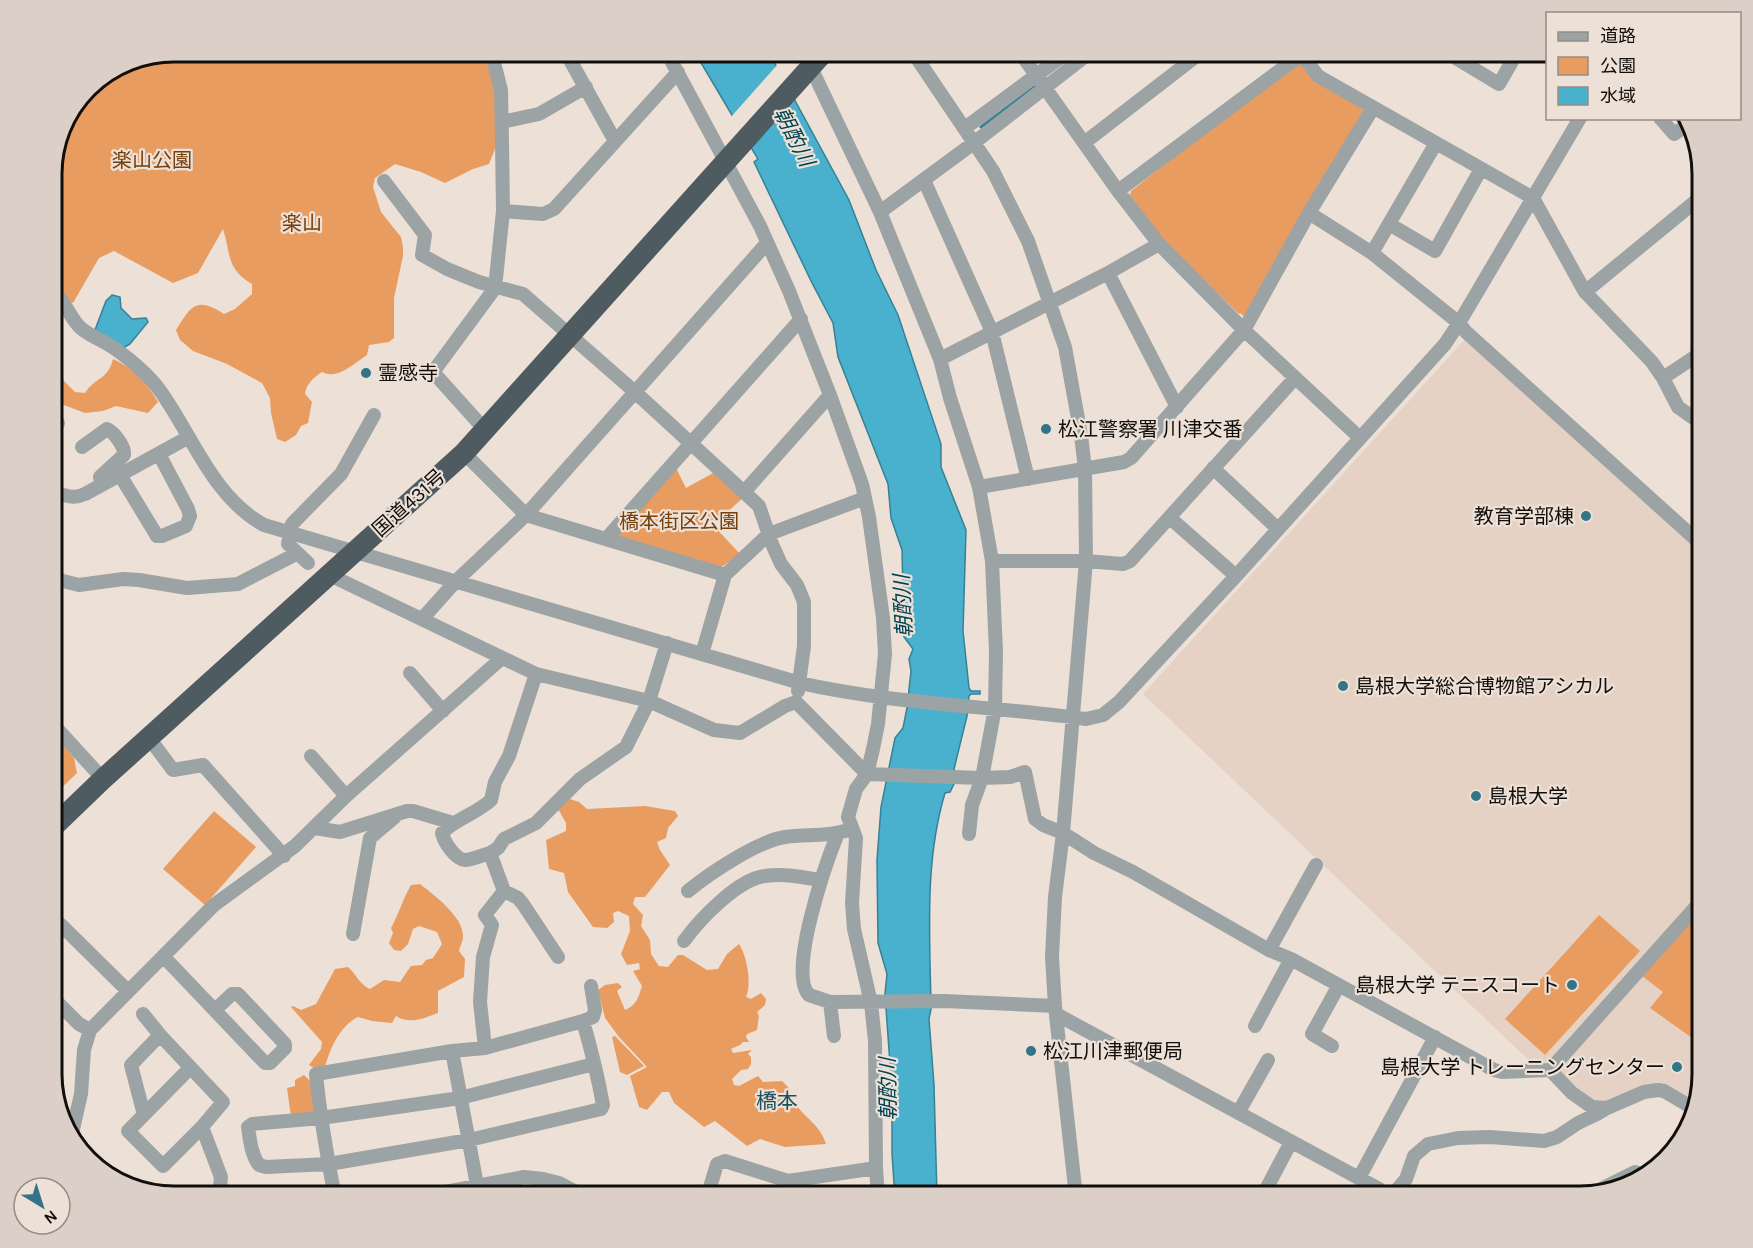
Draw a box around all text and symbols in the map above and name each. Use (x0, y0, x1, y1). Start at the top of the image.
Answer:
legend (1546, 12, 1741, 120)
text: 道路 (1600, 25, 1636, 47)
text: 公園 (1600, 55, 1636, 77)
text: 水域 (1600, 85, 1636, 107)
water label: 朝酌川 (769, 103, 820, 172)
park label: 楽山公園 (112, 149, 192, 172)
park label: 楽山 (282, 212, 322, 235)
place label: 霊感寺 (378, 362, 438, 385)
marker: 霊感寺 (359, 366, 373, 380)
place label: 松江警察署 川津交番 (1058, 418, 1243, 441)
marker: 松江警察署 川津交番 (1039, 422, 1053, 436)
street label: 国道431号 (368, 464, 450, 542)
place label: 教育学部棟 (1474, 505, 1574, 528)
marker: 教育学部棟 (1579, 509, 1593, 523)
park label: 橋本街区公園 (619, 510, 739, 533)
water label: 朝酌川 (889, 572, 917, 638)
place label: 島根大学総合博物館アシカル (1355, 675, 1614, 698)
marker: 島根大学総合博物館アシカル (1336, 679, 1350, 693)
place label: 島根大学 (1488, 785, 1568, 808)
marker: 島根大学 (1469, 789, 1483, 803)
place label: 島根大学 テニスコート (1355, 974, 1560, 997)
marker: 島根大学 テニスコート (1565, 978, 1579, 992)
place label: 松江川津郵便局 (1043, 1040, 1183, 1063)
marker: 松江川津郵便局 (1024, 1044, 1038, 1058)
water label: 朝酌川 (875, 1055, 901, 1121)
place label: 島根大学 トレーニングセンター (1380, 1056, 1665, 1079)
marker: 島根大学 トレーニングセンター (1670, 1060, 1684, 1074)
district label: 橋本 (756, 1089, 798, 1113)
north arrow (12, 1176, 72, 1236)
text: N (41, 1206, 61, 1228)

